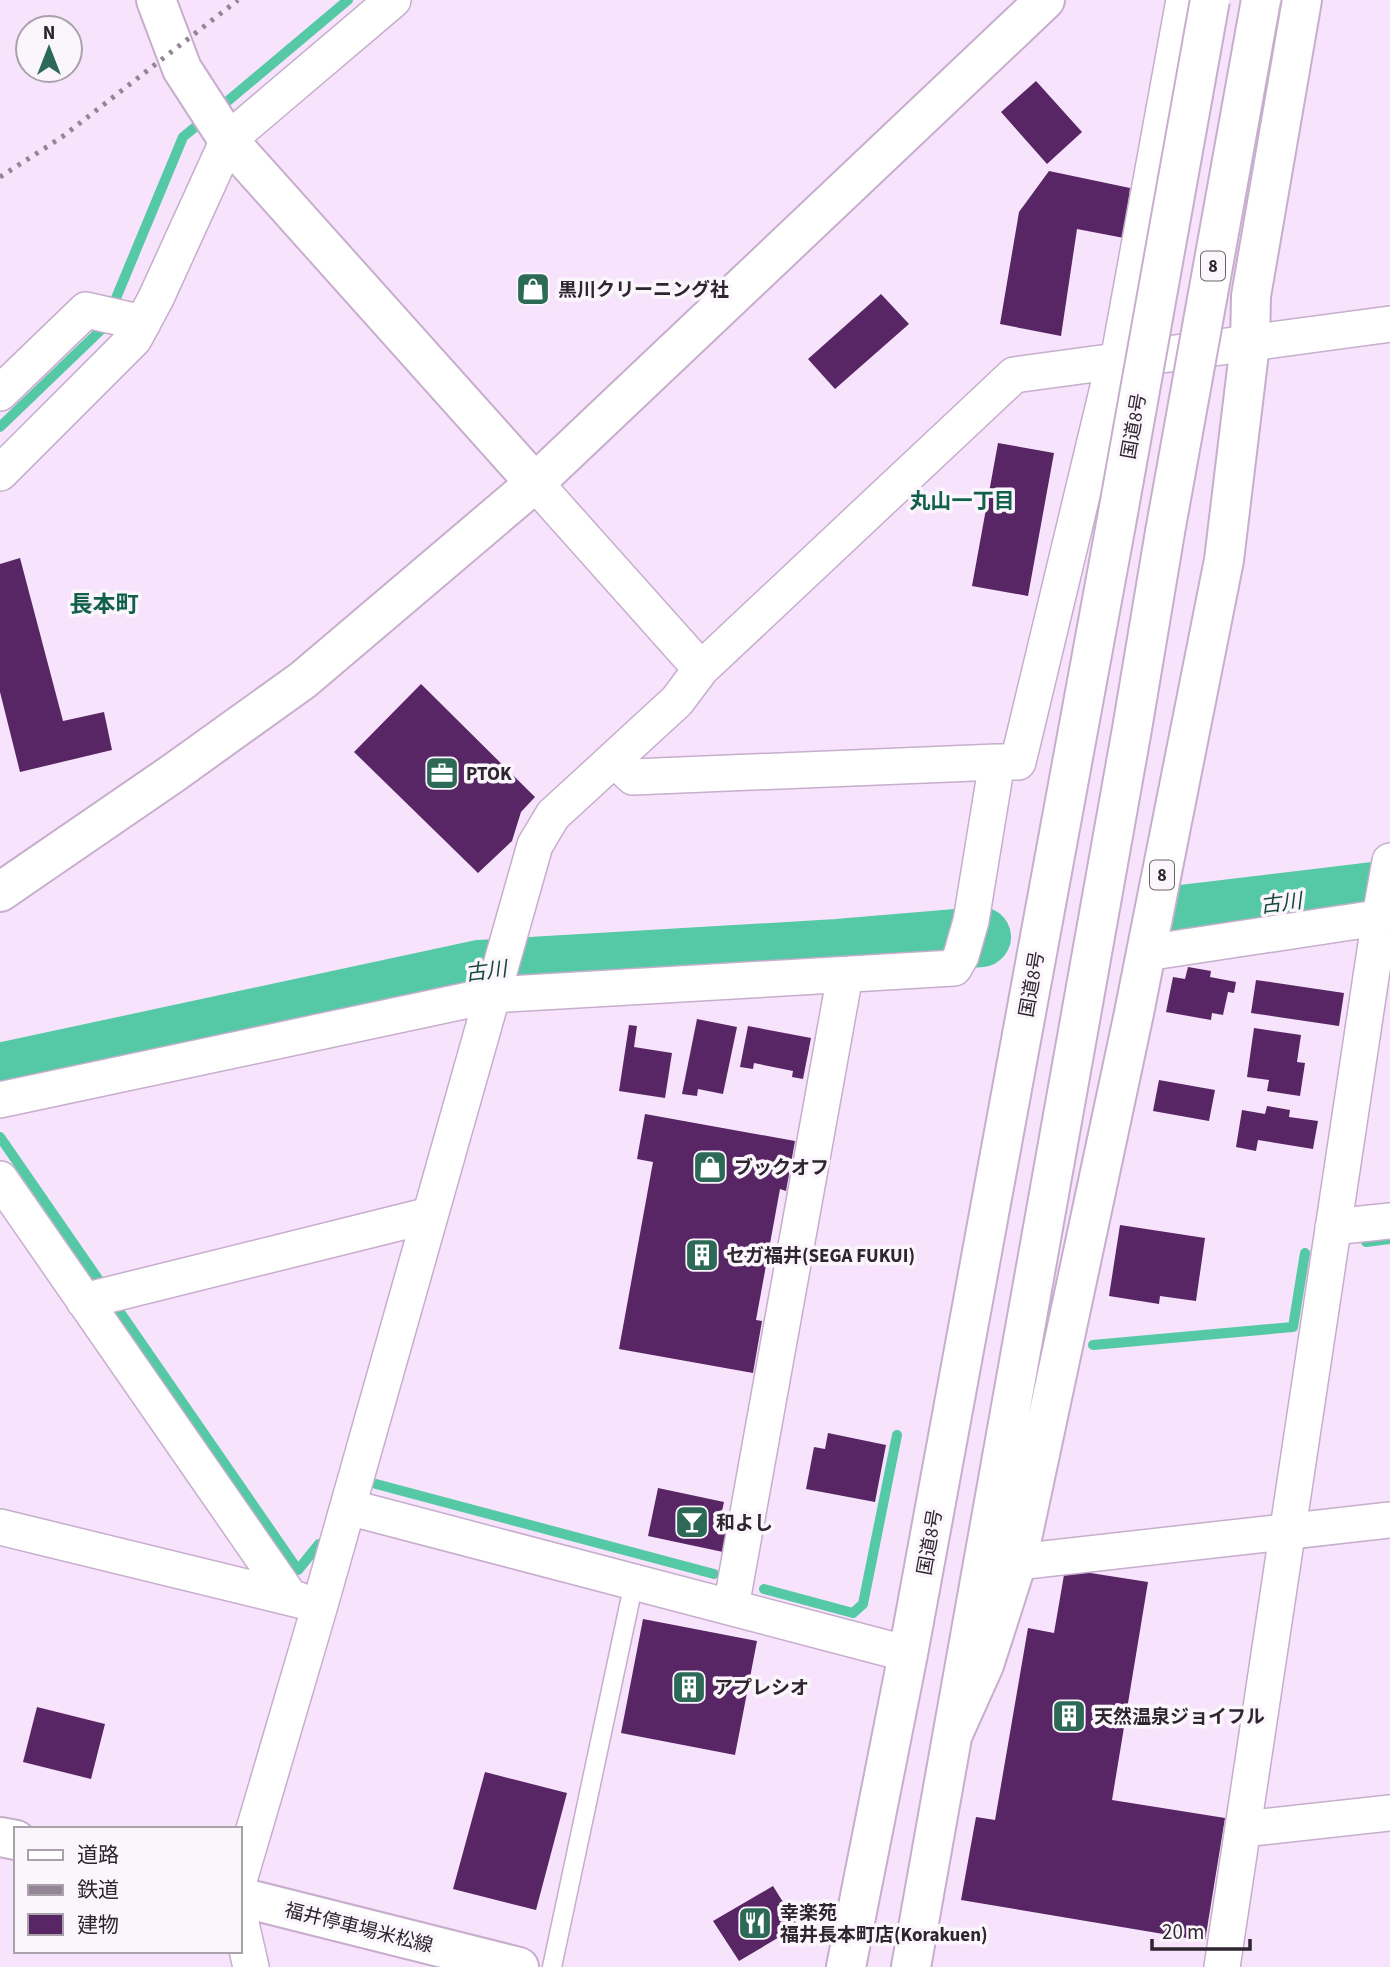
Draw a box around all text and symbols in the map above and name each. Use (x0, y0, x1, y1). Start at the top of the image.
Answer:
north arrow (14, 14, 84, 84)
text: N (43, 20, 55, 47)
road number: 8 (1201, 252, 1225, 280)
shop icon: 黒川クリーニング社 (514, 270, 552, 308)
place label: 黒川クリーニング社 (558, 277, 729, 304)
street label: 国道8号 (1115, 391, 1154, 461)
district label: 丸山一丁目 (910, 486, 1015, 516)
district label: 長本町 (70, 588, 139, 621)
office icon: PTOK (423, 754, 461, 792)
place label: PTOK (466, 761, 512, 788)
road number: 8 (1150, 860, 1174, 890)
water label: 古川 (1258, 885, 1306, 920)
street label: 国道8号 (1013, 949, 1052, 1019)
water label: 古川 (463, 953, 511, 988)
shop icon: ブックオフ (691, 1148, 729, 1186)
place label: ブックオフ (734, 1155, 829, 1182)
building icon: セガ福井(SEGA FUKUI) (683, 1236, 721, 1274)
place label: セガ福井(SEGA FUKUI) (726, 1243, 915, 1270)
bar icon: 和よし (673, 1503, 711, 1541)
street label: 国道8号 (911, 1507, 950, 1577)
place label: 和よし (716, 1510, 773, 1537)
building icon: アプレシオ (670, 1668, 708, 1706)
place label: アプレシオ (714, 1675, 809, 1702)
building icon: 天然温泉ジョイフル (1050, 1697, 1088, 1735)
place label: 天然温泉ジョイフル (1094, 1704, 1265, 1731)
legend (14, 1827, 242, 1953)
text: 道路 (77, 1840, 119, 1870)
text: 鉄道 (77, 1875, 119, 1905)
street label: 福井停車場米松線 (282, 1897, 436, 1960)
place label: 幸楽苑 福井長本町店(Korakuen) (780, 1900, 988, 1949)
restaurant icon: 幸楽苑 福井長本町店(Korakuen) (736, 1904, 774, 1942)
scale bar (1152, 1908, 1250, 1952)
text: 建物 (77, 1910, 119, 1940)
text: 20 m (1162, 1917, 1204, 1947)

